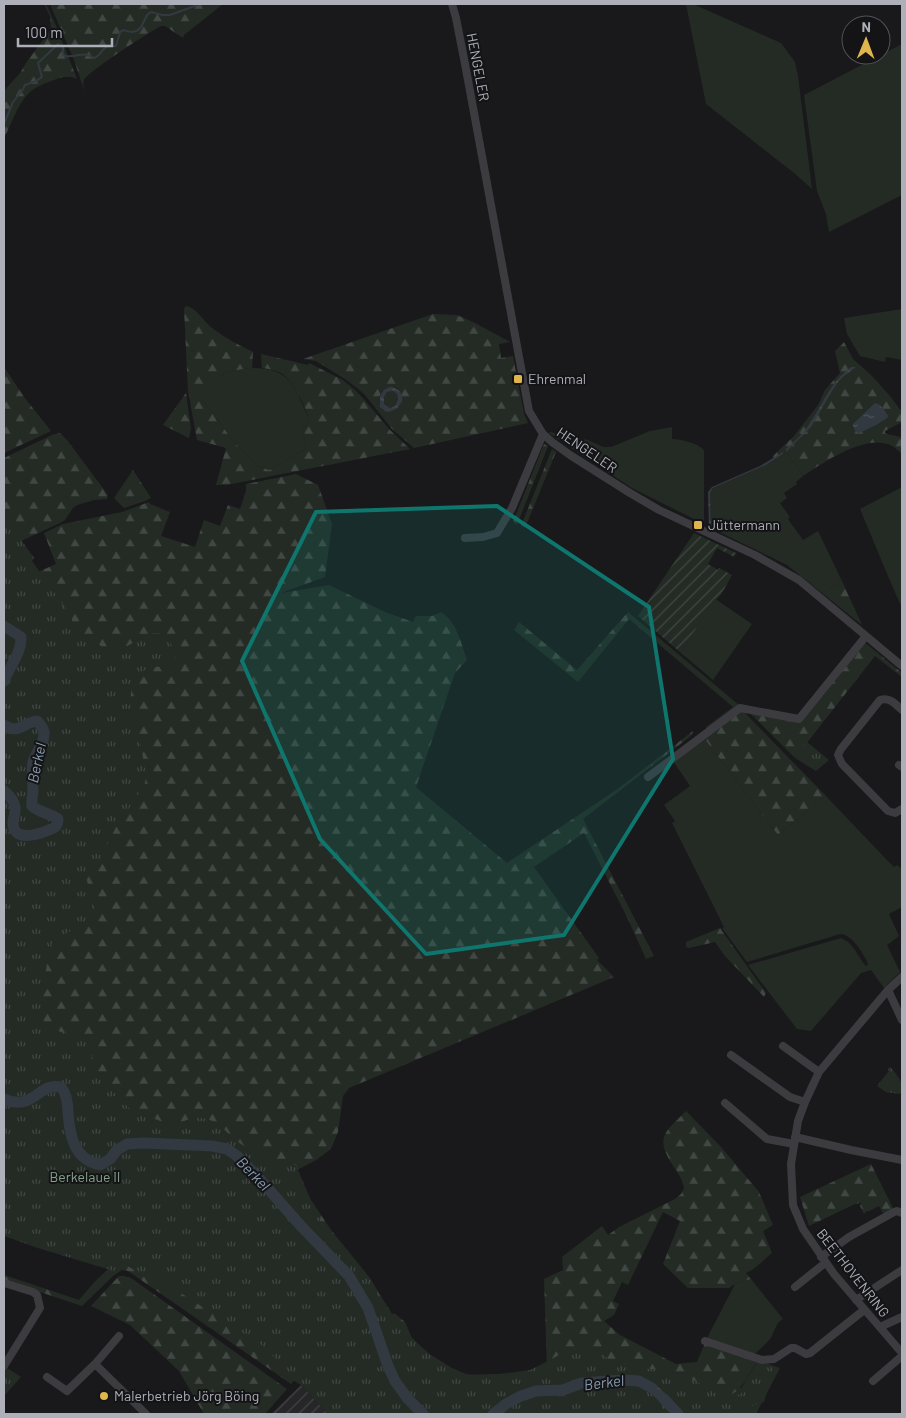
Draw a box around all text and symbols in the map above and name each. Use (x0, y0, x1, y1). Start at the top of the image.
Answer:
scale bar (18, 15, 111, 47)
north arrow (841, 15, 891, 65)
text: N (861, 18, 871, 35)
text: 100 m (25, 23, 63, 41)
street label: HENGELER (464, 31, 493, 102)
place label: Ehrenmal (528, 370, 586, 387)
marker: Ehrenmal (512, 373, 524, 385)
street label: HENGELER (554, 423, 621, 476)
place label: Jüttermann (708, 516, 780, 533)
marker: Jüttermann (692, 519, 704, 531)
water label: Berkel (23, 741, 49, 784)
water label: Berkel (233, 1153, 275, 1195)
park label: Berkelaue II (50, 1168, 120, 1185)
street label: BEETHOVENRING (814, 1225, 893, 1320)
water label: Berkel (583, 1371, 626, 1393)
place label: Malerbetrieb Jörg Böing (114, 1387, 259, 1404)
marker: Malerbetrieb Jörg Böing (98, 1390, 110, 1402)

